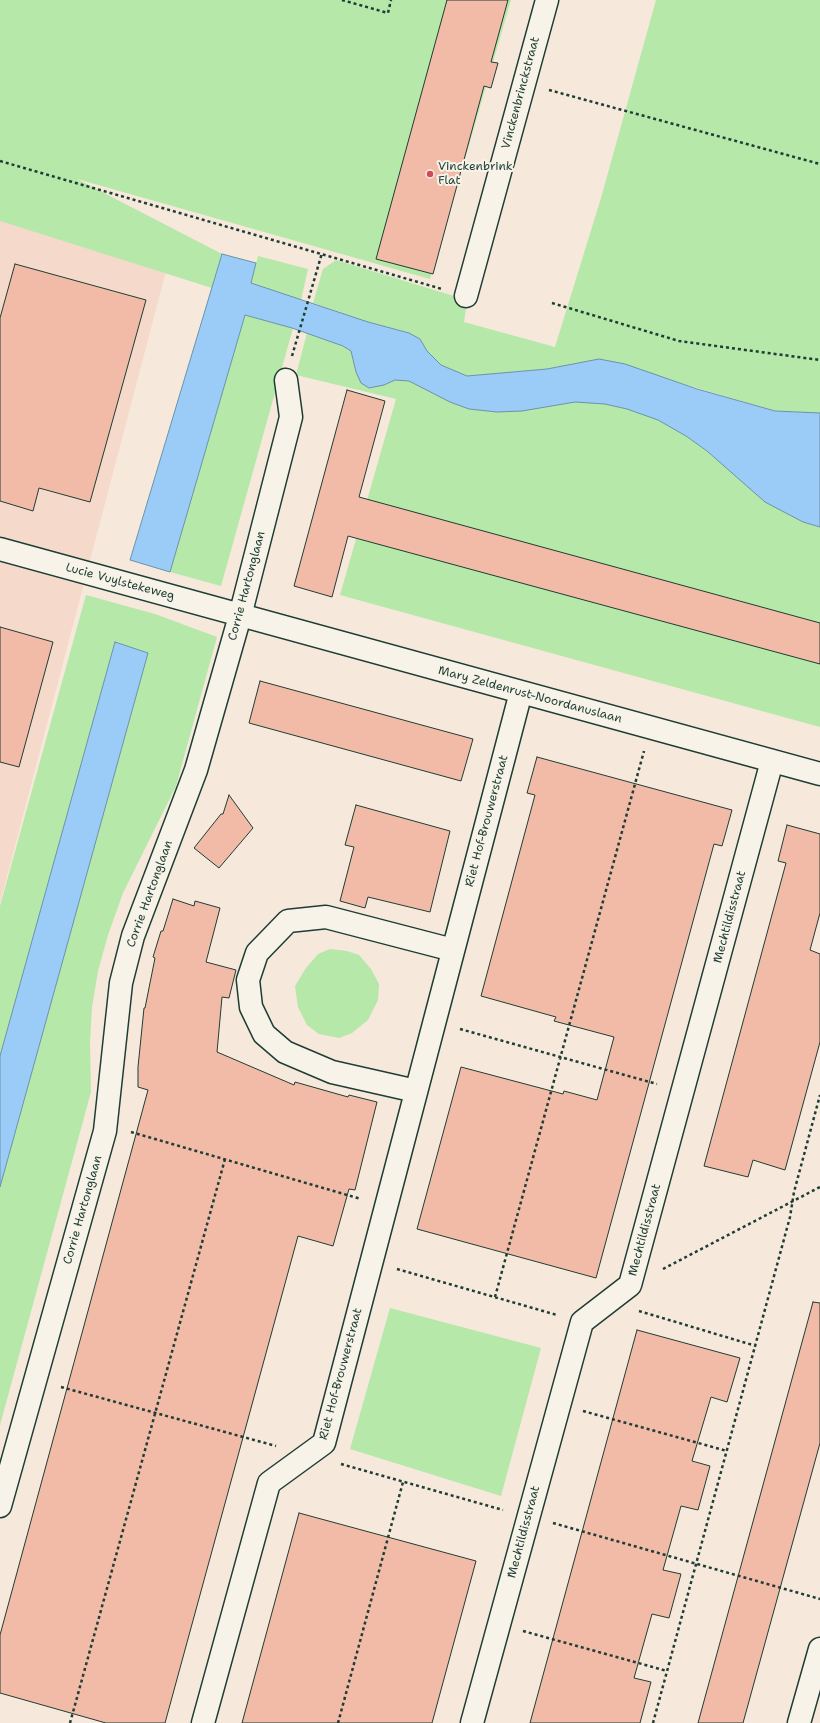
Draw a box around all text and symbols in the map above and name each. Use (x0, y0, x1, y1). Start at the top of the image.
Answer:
street label: Vinckenbrinckstraat (499, 35, 543, 151)
place label: Vinckenbrink Flat (438, 160, 513, 188)
marker: Vinckenbrink Flat (425, 169, 435, 179)
street label: Corrie Hartonglaan (225, 530, 269, 642)
street label: Lucie Vuylstekeweg (64, 561, 176, 603)
street label: Mary Zeldenrust-Noordanuslaan (437, 664, 623, 726)
street label: Riet Hof-Brouwerstraat (462, 754, 512, 888)
street label: Corrie Hartonglaan (124, 839, 176, 949)
street label: Mechtildisstraat (711, 869, 749, 965)
street label: Corrie Hartonglaan (61, 1154, 105, 1266)
street label: Mechtildisstraat (626, 1182, 664, 1278)
street label: Riet Hof-Brouwerstraat (316, 1307, 366, 1441)
street label: Mechtildisstraat (505, 1484, 543, 1580)

